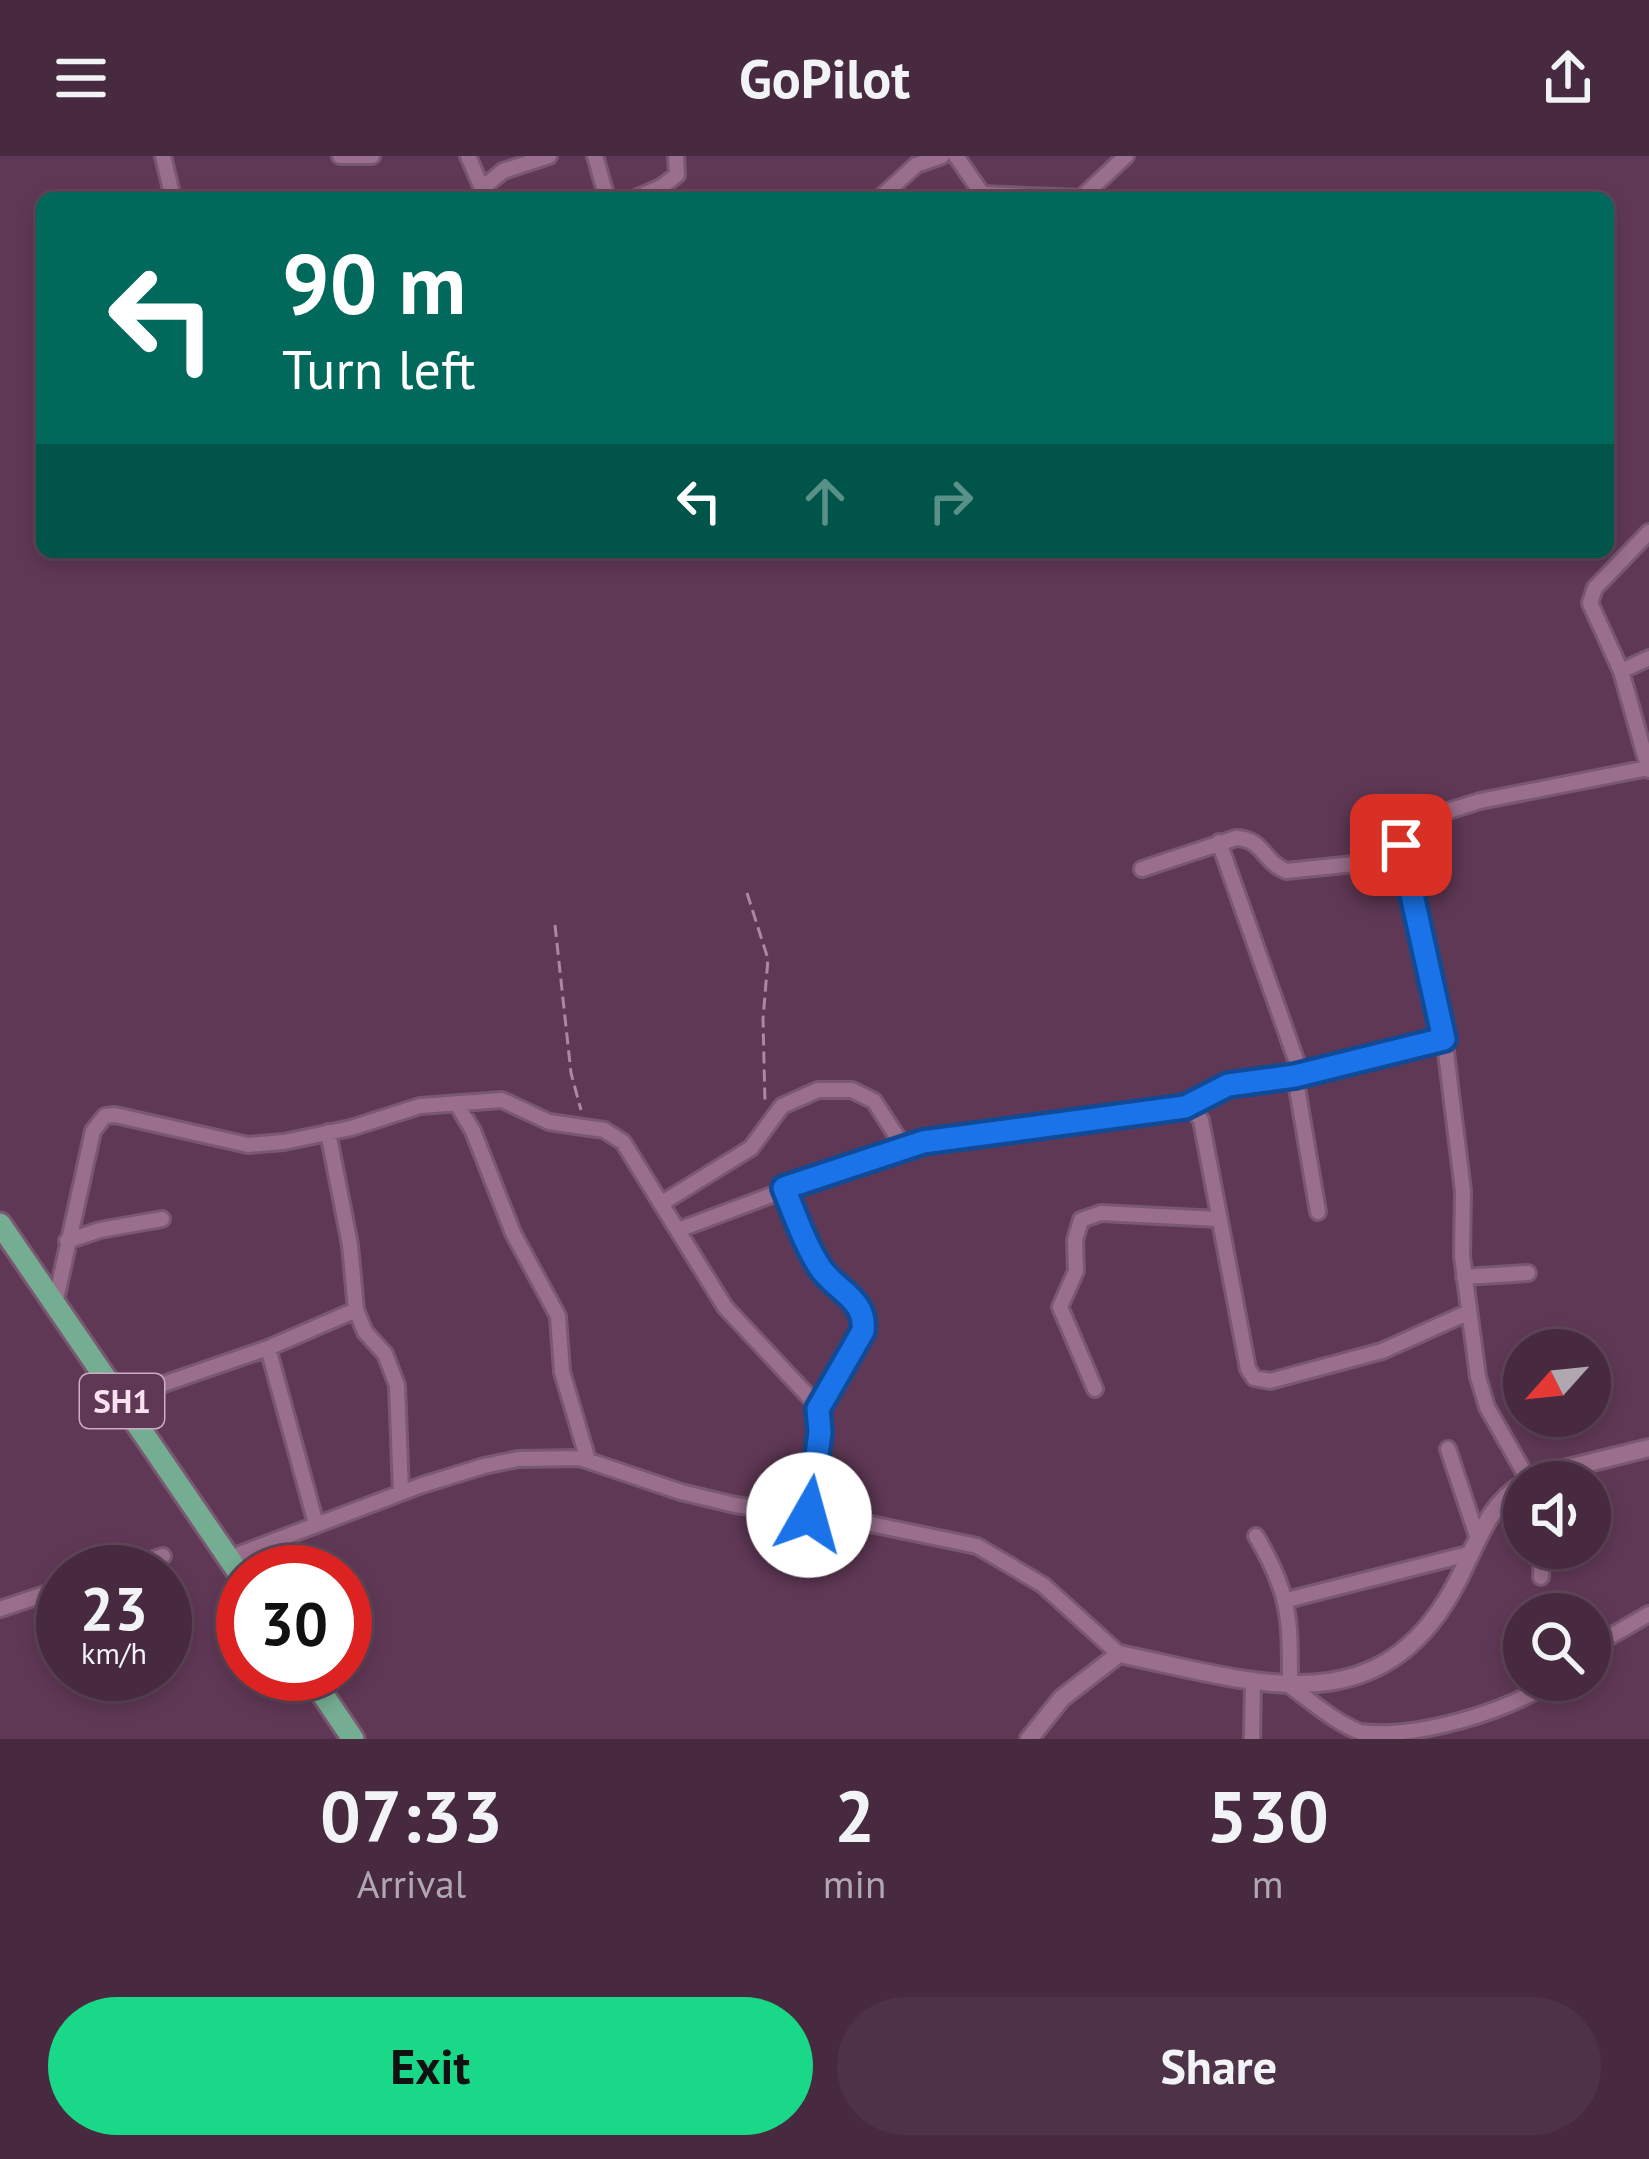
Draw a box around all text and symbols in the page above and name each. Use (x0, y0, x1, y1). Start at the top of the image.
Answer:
text: GoPilot (739, 43, 910, 113)
icon: menu (48, 45, 114, 111)
icon: share (1535, 45, 1601, 111)
text: 90 m (282, 228, 466, 337)
icon: left (84, 240, 240, 396)
text: Turn left (282, 334, 476, 404)
icon: left (666, 468, 732, 534)
icon: ahead (792, 468, 858, 534)
icon: right (918, 468, 984, 534)
pin (1350, 794, 1452, 896)
icon: arrive (1368, 812, 1434, 878)
north arrow (1503, 1329, 1611, 1437)
map controls (1503, 1329, 1611, 1701)
road number: SH1 (80, 1374, 164, 1428)
position arrow (746, 1452, 872, 1578)
button: sound (1503, 1461, 1611, 1569)
speed limit sign: 30 (216, 1545, 372, 1701)
text: 23 (80, 1569, 148, 1647)
button: search (1503, 1593, 1611, 1701)
text: km/h (81, 1633, 147, 1672)
text: 07:33 (320, 1769, 503, 1862)
text: 2 (834, 1769, 875, 1862)
text: 530 (1206, 1769, 1329, 1862)
text: Arrival (357, 1858, 466, 1909)
text: min (823, 1858, 886, 1909)
text: m (1252, 1858, 1283, 1909)
button: Exit (48, 1997, 813, 2135)
button: Share (837, 1997, 1601, 2135)

